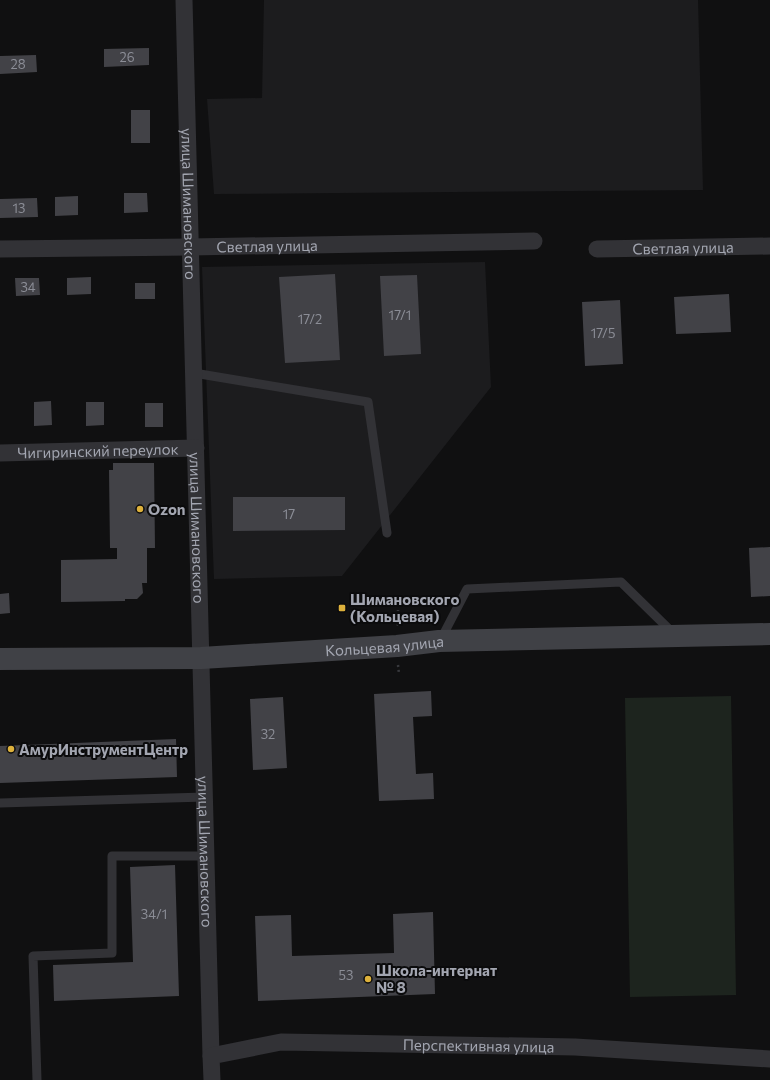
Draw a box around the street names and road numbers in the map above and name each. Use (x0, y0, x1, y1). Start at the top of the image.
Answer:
street label: улица Шимановского (178, 128, 200, 280)
street label: Светлая улица (216, 236, 318, 256)
street label: Светлая улица (632, 238, 734, 257)
street label: Чигиринский переулок (17, 439, 179, 462)
street label: улица Шимановского (187, 452, 208, 604)
street label: Кольцевая улица (325, 632, 444, 659)
street label: улица Шимановского (195, 776, 217, 928)
street label: Перспективная улица (403, 1035, 555, 1056)

